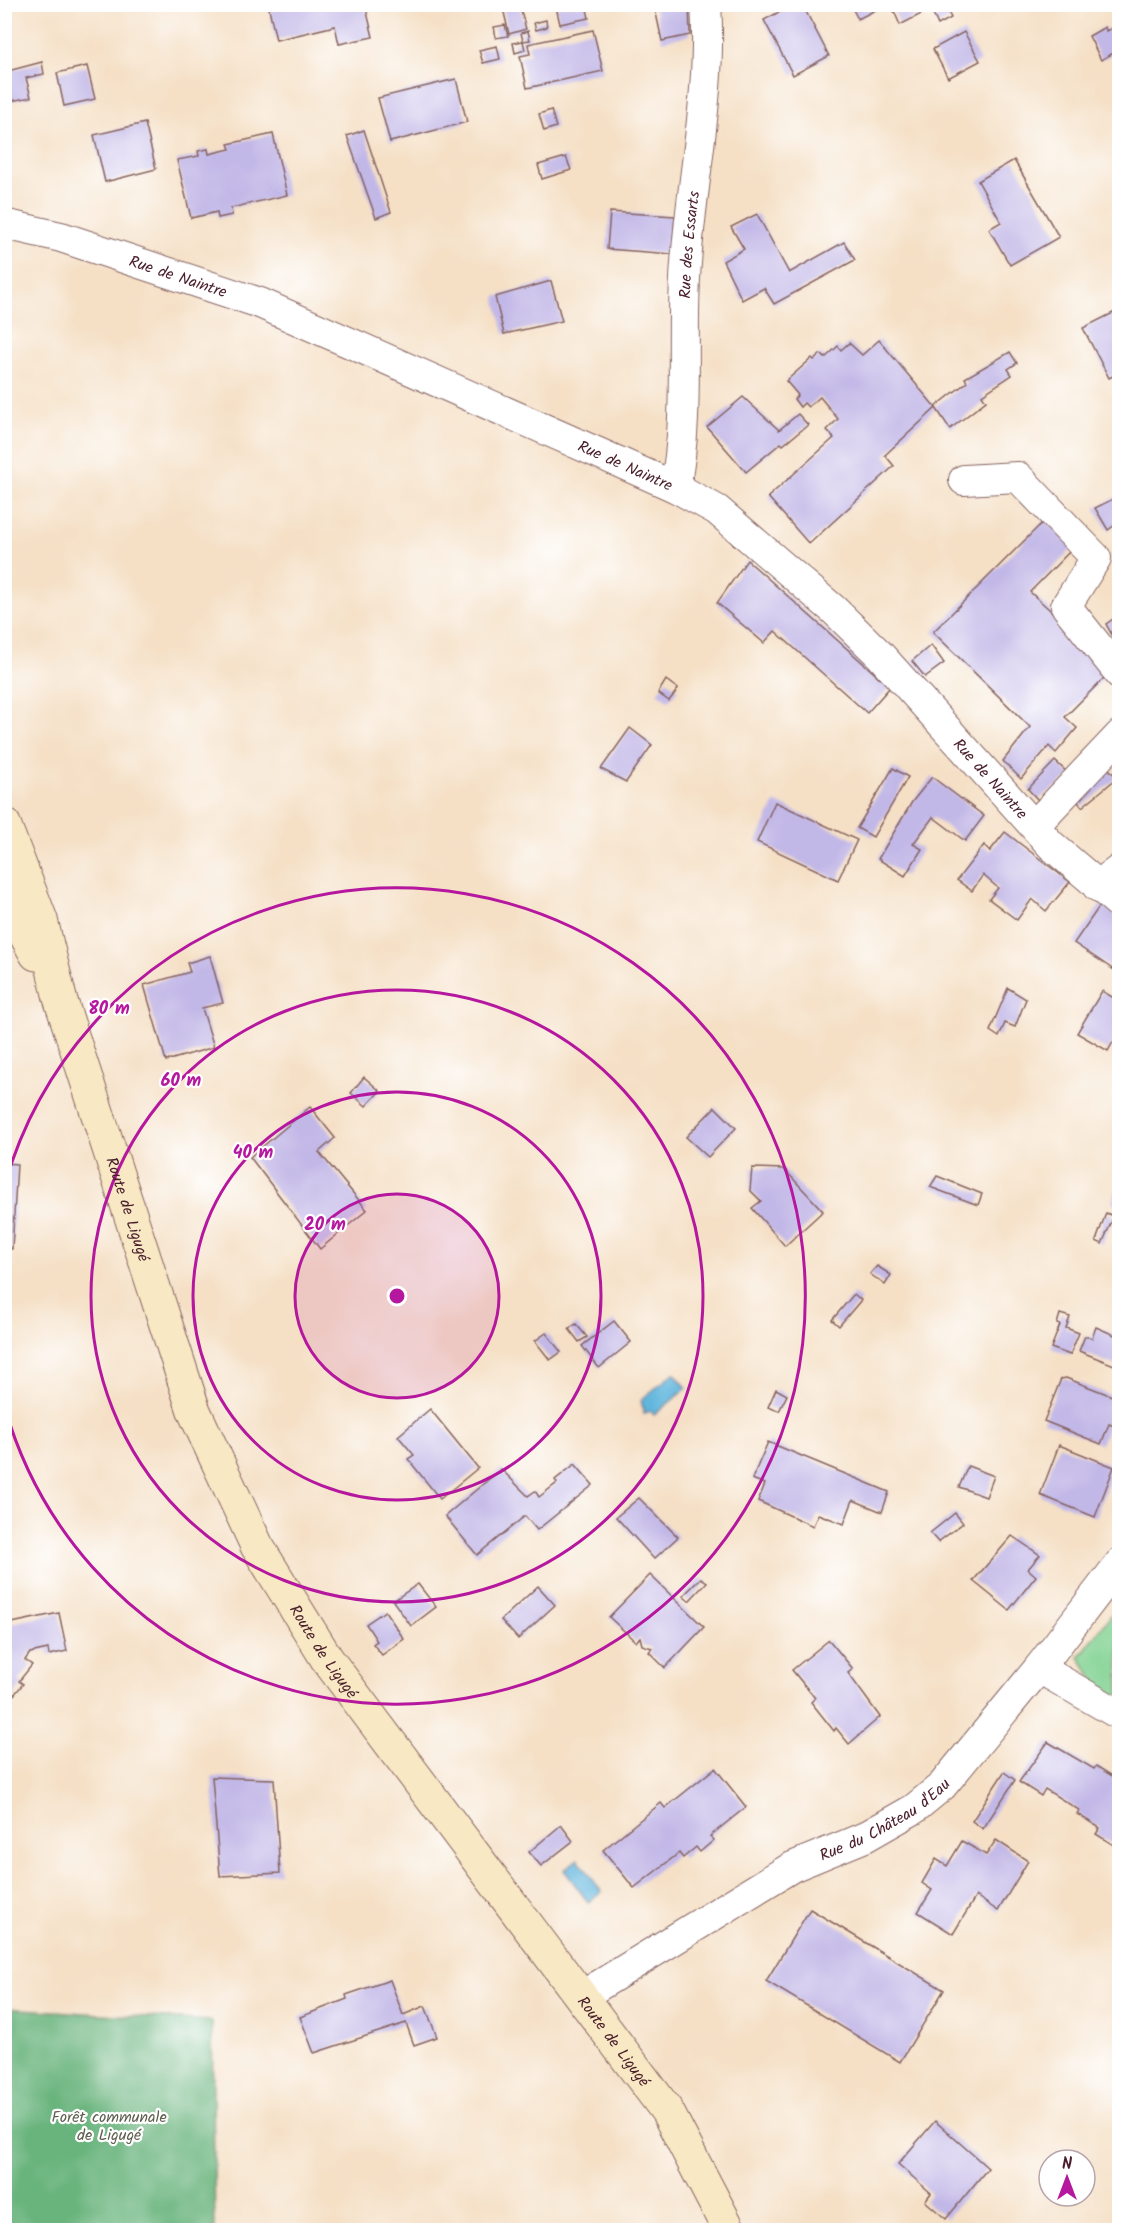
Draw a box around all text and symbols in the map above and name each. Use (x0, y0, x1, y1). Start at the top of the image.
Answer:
street label: Rue des Essarts (673, 189, 707, 299)
street label: Rue de Naintre (126, 249, 230, 305)
street label: Rue de Naintre (573, 434, 677, 498)
street label: Rue de Naintre (946, 733, 1033, 825)
text: 80 m (88, 995, 130, 1024)
text: 60 m (161, 1067, 202, 1096)
text: 40 m (233, 1139, 274, 1168)
street label: Route de Ligugé (98, 1154, 156, 1266)
text: 20 m (304, 1211, 346, 1240)
centre of rings (387, 1286, 407, 1306)
street label: Route de Ligugé (282, 1600, 364, 1705)
street label: Rue du Château d'Eau (816, 1773, 958, 1868)
street label: Route de Ligugé (570, 1991, 656, 2093)
park label: Forêt communale de Ligugé (51, 2105, 167, 2148)
north arrow (1037, 2148, 1097, 2208)
text: N (1062, 2152, 1072, 2177)

